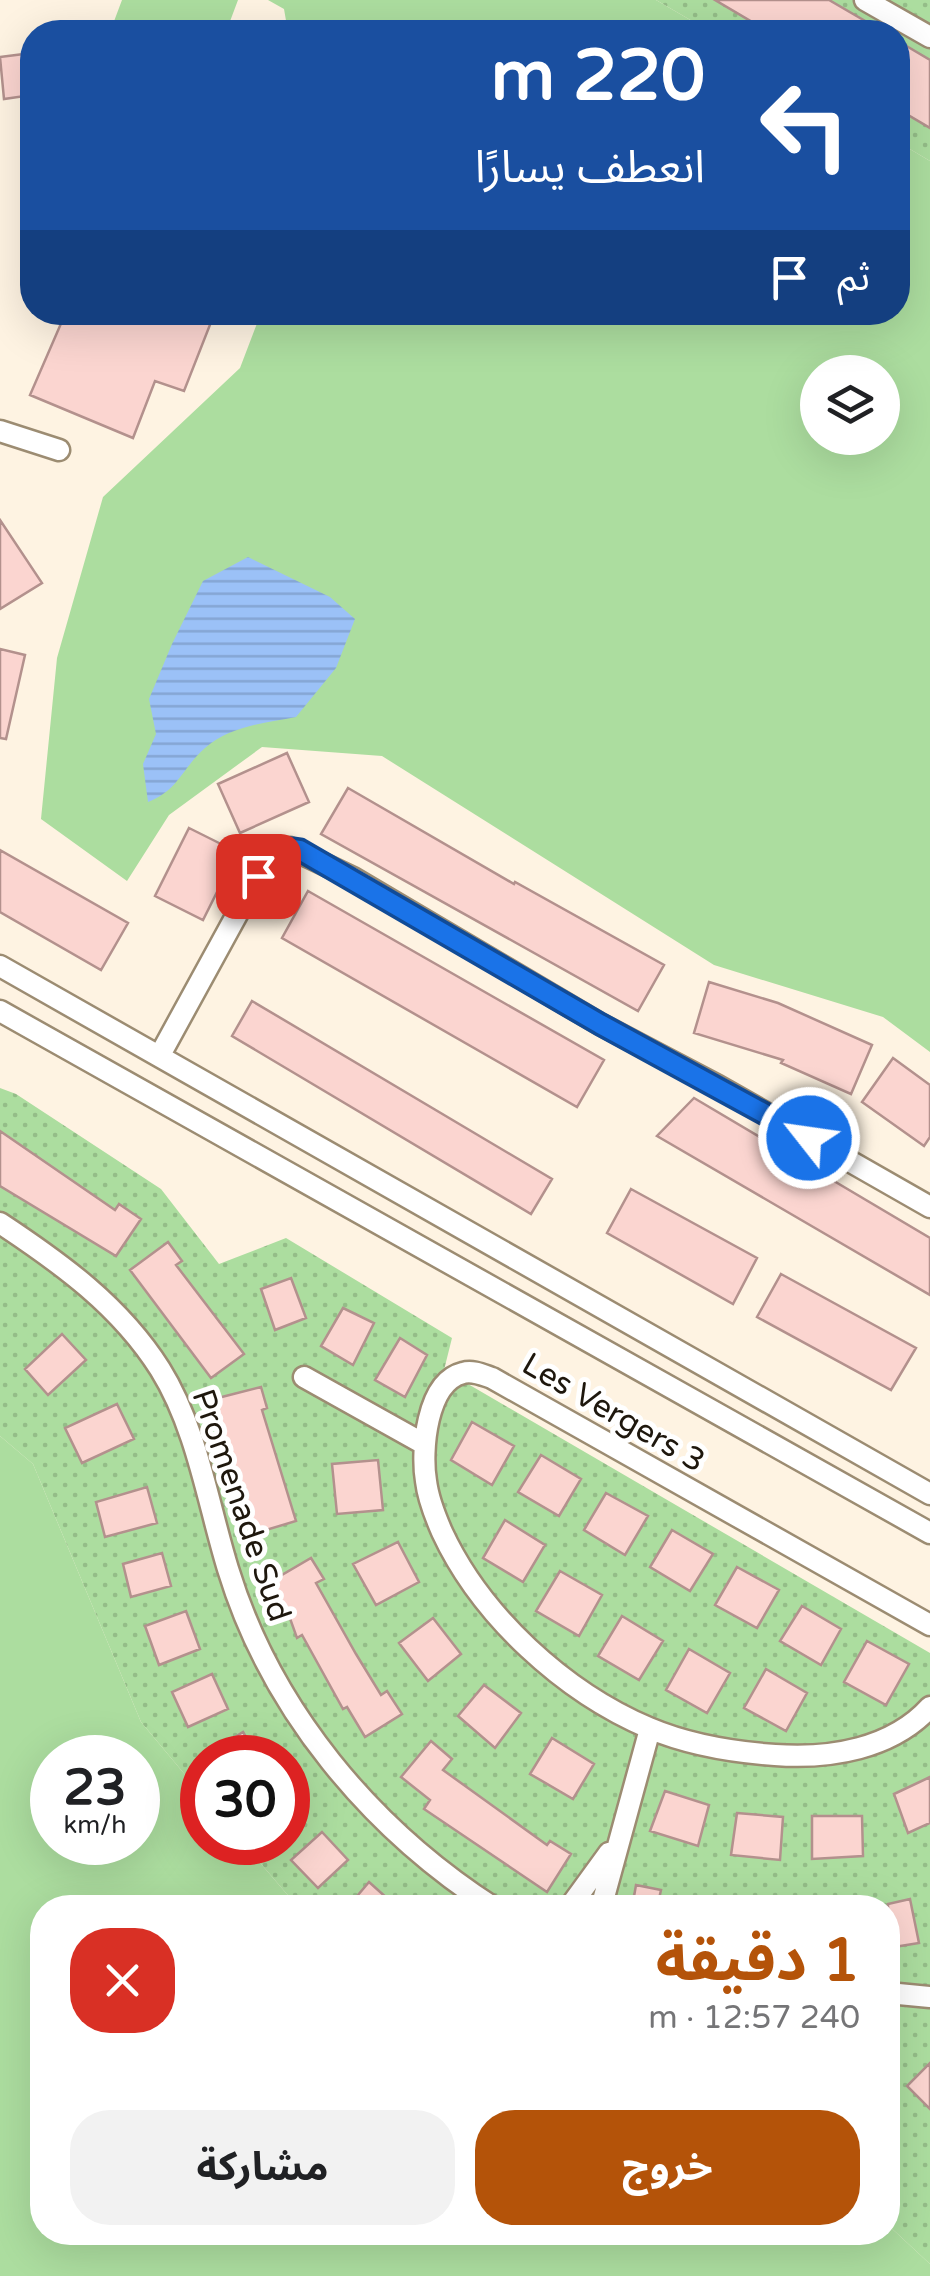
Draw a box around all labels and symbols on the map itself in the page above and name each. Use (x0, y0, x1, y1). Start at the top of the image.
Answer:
pin (216, 834, 301, 919)
position arrow (757, 1086, 861, 1190)
street label: Les Vergers 3 (515, 1345, 712, 1481)
street label: Promenade Sud (184, 1384, 299, 1626)
speed limit sign: 30 (180, 1735, 310, 1865)

